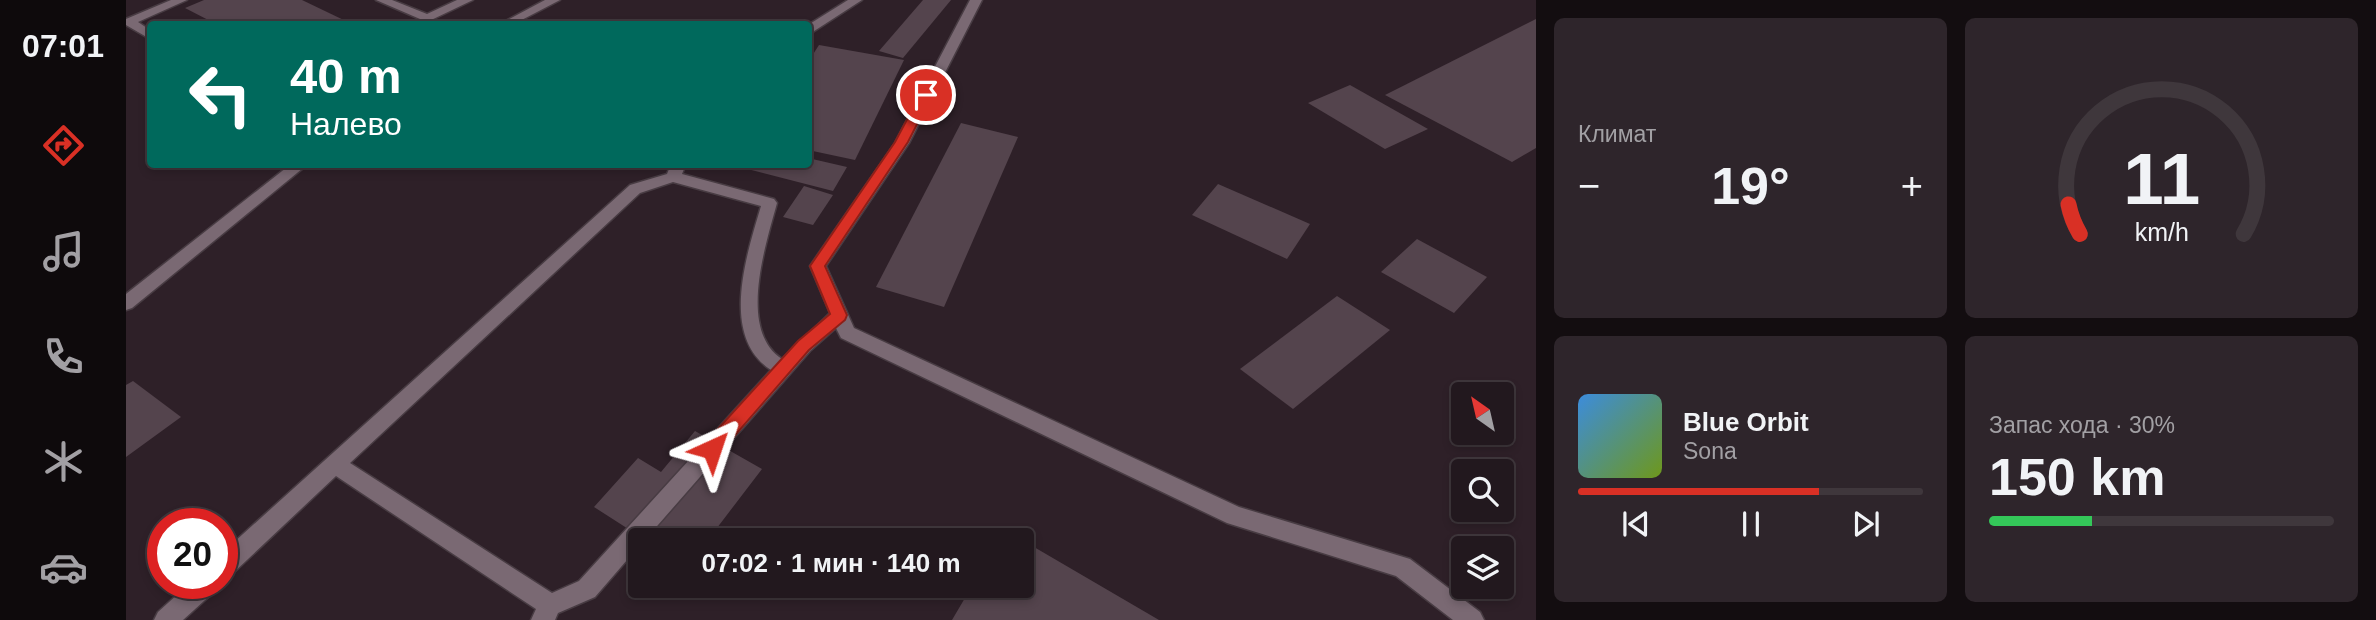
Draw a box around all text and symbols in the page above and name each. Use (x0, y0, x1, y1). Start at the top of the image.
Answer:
text: 07:01 (22, 28, 104, 64)
icon: left (175, 49, 266, 140)
text: 40 m (290, 49, 402, 103)
pin (896, 65, 956, 125)
icon: arrive (907, 76, 945, 114)
text: Налево (290, 106, 402, 142)
icon: directions (39, 121, 88, 170)
text: Климат (1578, 121, 1656, 147)
text: 11 (2123, 138, 2200, 219)
text: 19° (1711, 157, 1790, 215)
text: − (1578, 165, 1600, 207)
text: + (1901, 165, 1923, 207)
text: km/h (2134, 218, 2189, 246)
icon: music (39, 227, 88, 276)
icon: phone (39, 332, 88, 381)
north arrow (1451, 382, 1514, 444)
map controls (1451, 382, 1514, 599)
text: Blue Orbit (1683, 407, 1809, 437)
position arrow (675, 412, 749, 486)
text: Запас хода · 30% (1989, 412, 2175, 438)
icon: climate (39, 437, 88, 486)
text: Sona (1683, 438, 1737, 464)
text: 150 km (1989, 448, 2165, 506)
button: search (1451, 459, 1514, 522)
icon: previous (1617, 505, 1655, 543)
icon: pause (1732, 505, 1770, 543)
icon: next (1847, 505, 1885, 543)
speed limit sign: 20 (147, 508, 238, 599)
button: layers (1451, 536, 1514, 599)
icon: car (39, 543, 88, 592)
text: 07:02 · 1 мин · 140 m (701, 548, 961, 578)

